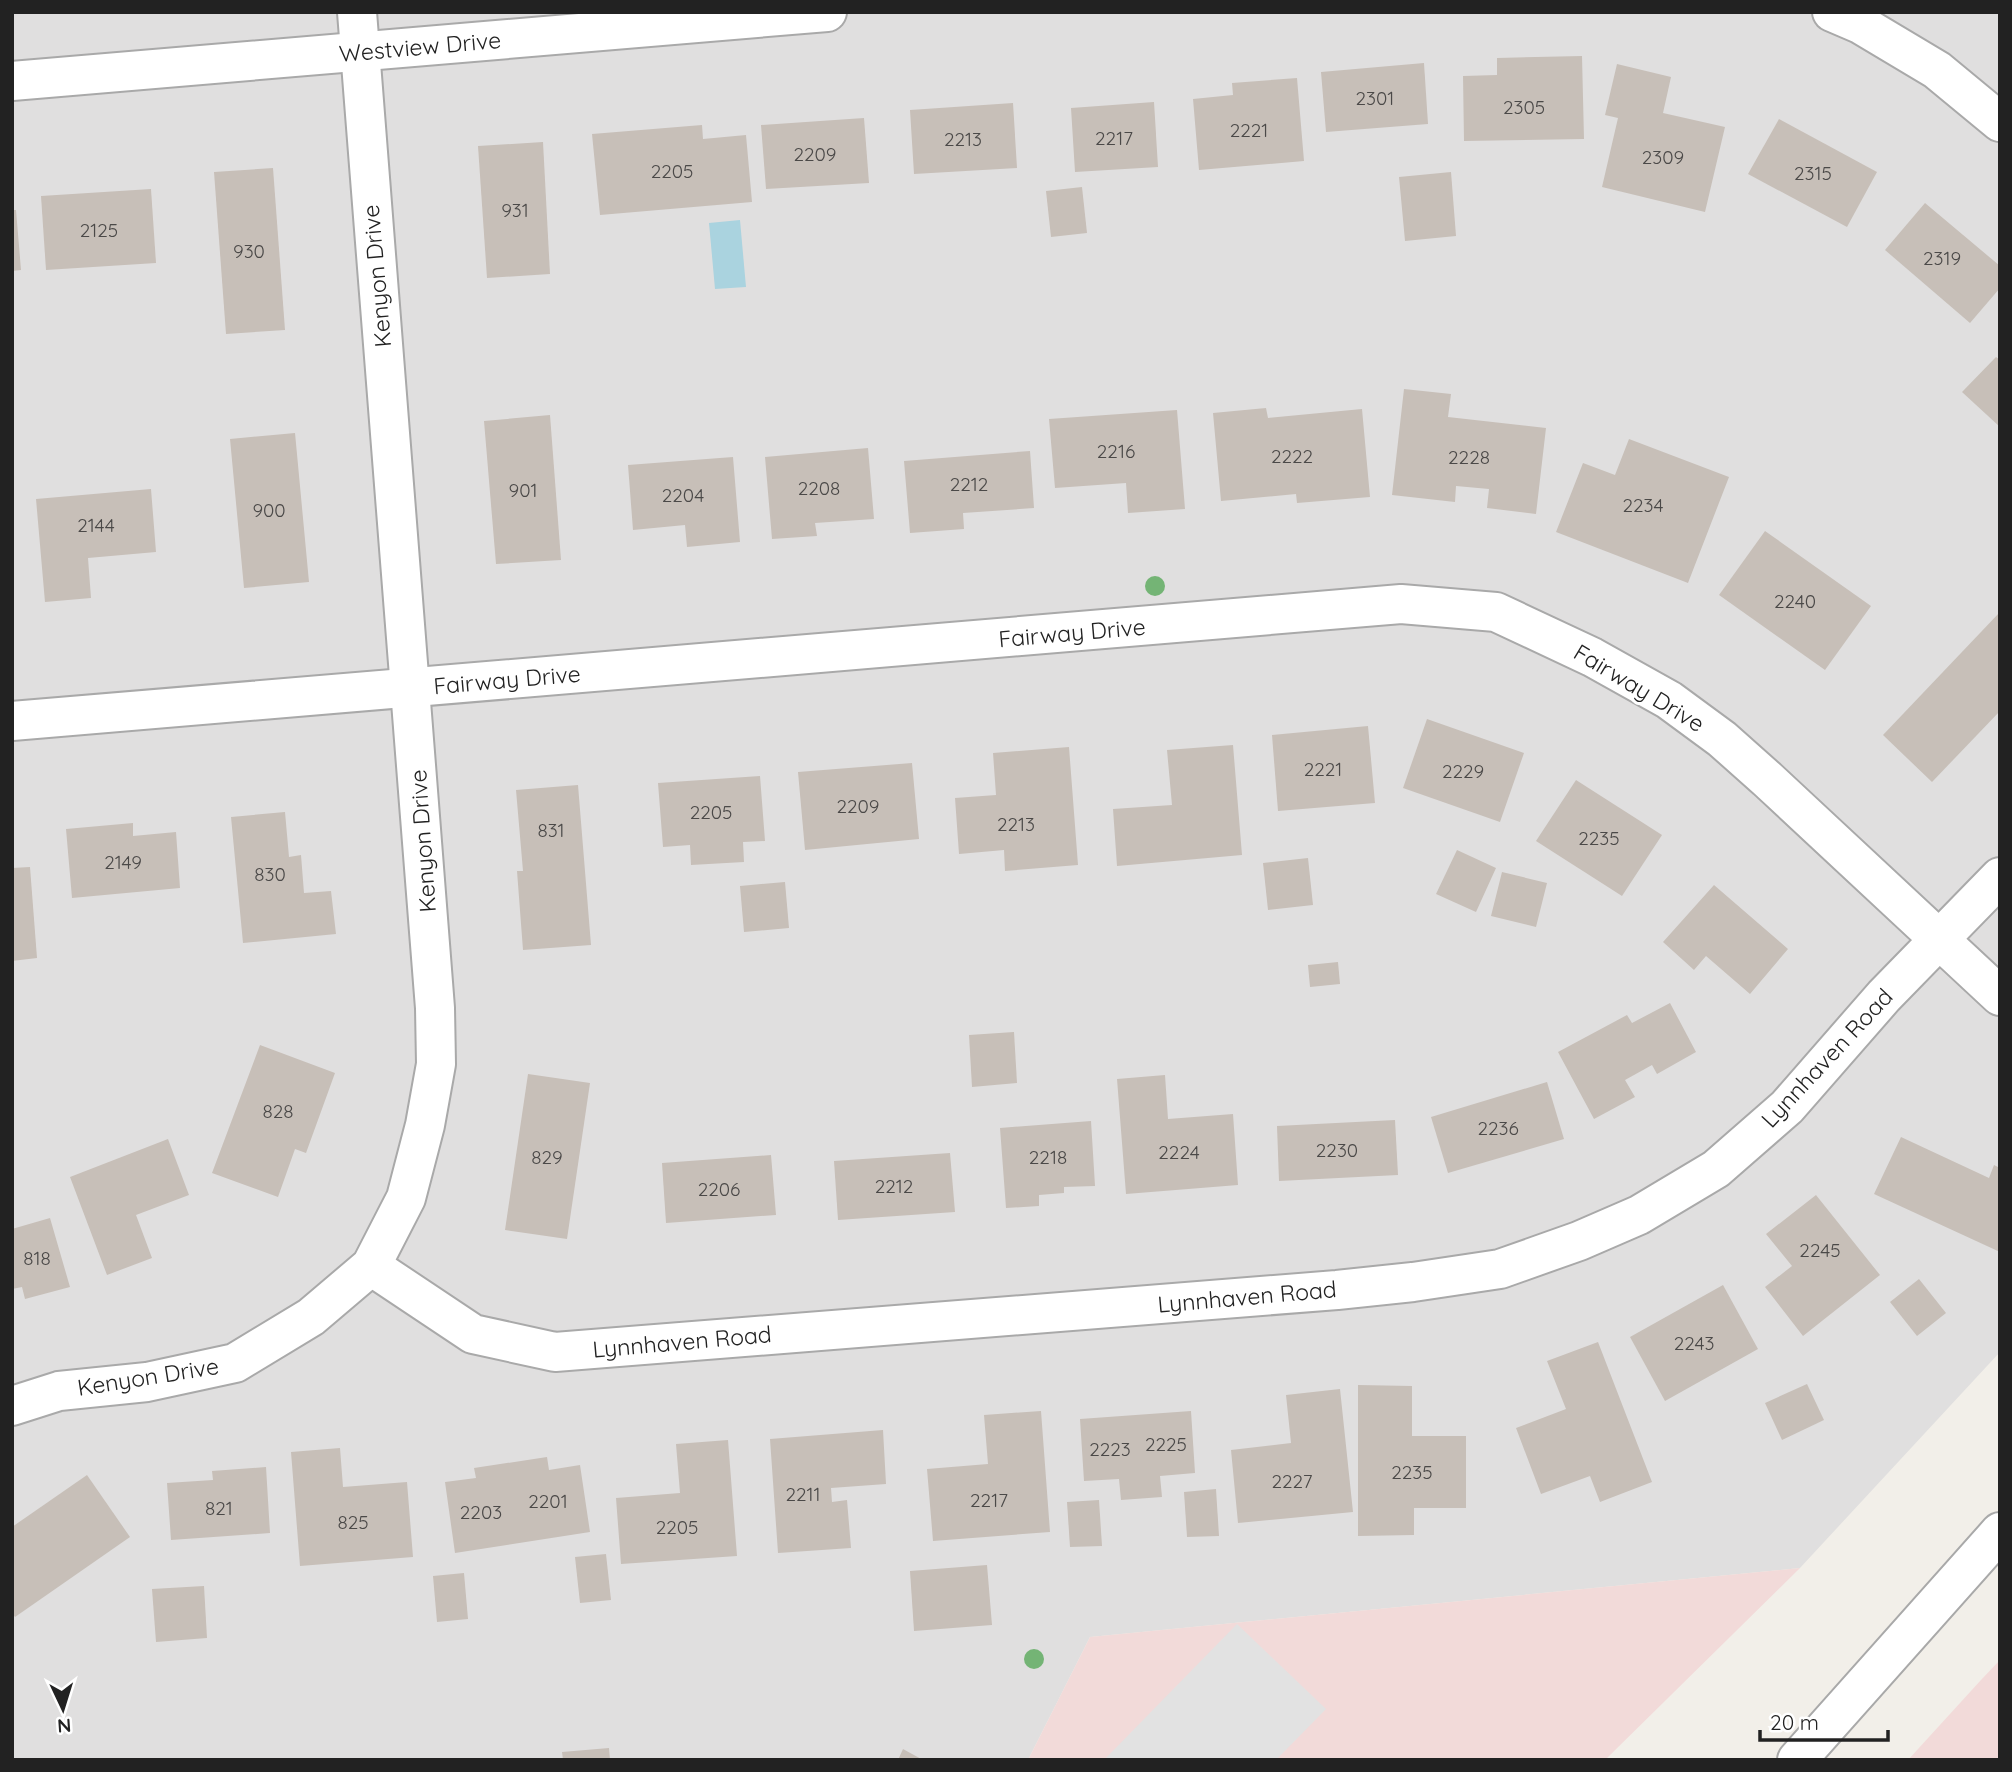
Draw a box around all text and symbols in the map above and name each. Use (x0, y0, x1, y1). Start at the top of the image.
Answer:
street label: Westview Drive (338, 25, 502, 68)
house number: 2301 (1356, 86, 1394, 110)
house number: 2305 (1503, 95, 1545, 119)
house number: 2221 (1230, 118, 1268, 142)
house number: 2217 (1095, 126, 1133, 150)
house number: 2213 (944, 127, 982, 151)
house number: 2209 (794, 142, 836, 166)
house number: 2309 (1642, 145, 1684, 169)
house number: 2205 (651, 159, 693, 183)
house number: 2315 (1794, 161, 1832, 185)
house number: 931 (501, 198, 529, 222)
street label: Kenyon Drive (356, 204, 397, 349)
house number: 2125 (80, 218, 118, 242)
house number: 930 (233, 239, 265, 263)
house number: 2319 (1923, 246, 1961, 270)
house number: 2216 (1097, 439, 1135, 463)
house number: 2222 (1271, 444, 1313, 468)
house number: 2228 (1448, 445, 1490, 469)
house number: 2212 (950, 472, 988, 496)
house number: 2208 (798, 476, 840, 500)
house number: 901 (509, 478, 537, 502)
house number: 2204 (662, 483, 704, 507)
house number: 2234 (1622, 493, 1664, 517)
house number: 900 (252, 498, 286, 522)
house number: 2144 (77, 513, 115, 537)
house number: 2240 (1774, 589, 1816, 613)
street label: Fairway Drive (997, 612, 1147, 653)
street label: Fairway Drive (1569, 637, 1710, 738)
street label: Fairway Drive (432, 659, 582, 700)
house number: 2221 (1304, 757, 1342, 781)
house number: 2229 (1442, 759, 1484, 783)
street label: Kenyon Drive (403, 769, 442, 913)
house number: 2209 (837, 794, 879, 818)
house number: 2205 (690, 800, 732, 824)
house number: 2213 (997, 812, 1035, 836)
house number: 831 (537, 818, 565, 842)
house number: 2235 (1578, 826, 1620, 850)
house number: 2149 (104, 850, 142, 874)
house number: 830 (254, 862, 286, 886)
street label: Lynnhaven Road (1755, 982, 1899, 1133)
house number: 828 (262, 1099, 294, 1123)
house number: 2236 (1477, 1116, 1519, 1140)
house number: 2230 (1316, 1138, 1358, 1162)
house number: 2224 (1158, 1140, 1200, 1164)
house number: 829 (531, 1145, 563, 1169)
house number: 2218 (1029, 1145, 1067, 1169)
house number: 2212 (875, 1174, 913, 1198)
house number: 2206 (698, 1177, 740, 1201)
house number: 2245 (1799, 1238, 1841, 1262)
house number: 818 (23, 1246, 51, 1270)
street label: Lynnhaven Road (1156, 1274, 1338, 1319)
street label: Lynnhaven Road (591, 1319, 773, 1364)
house number: 2243 (1674, 1331, 1714, 1355)
street label: Kenyon Drive (75, 1351, 221, 1402)
house number: 2225 (1145, 1432, 1187, 1456)
house number: 2223 (1089, 1437, 1131, 1461)
house number: 2235 (1391, 1460, 1433, 1484)
house number: 2227 (1272, 1469, 1313, 1493)
house number: 2211 (785, 1482, 821, 1506)
house number: 2217 (970, 1488, 1008, 1512)
house number: 2201 (528, 1489, 568, 1513)
house number: 821 (205, 1496, 233, 1520)
house number: 2203 (460, 1500, 502, 1524)
house number: 825 (337, 1510, 369, 1534)
house number: 2205 (656, 1515, 698, 1539)
north arrow (28, 1674, 98, 1744)
scale bar (1760, 1698, 1888, 1742)
text: 20 m (1770, 1709, 1819, 1735)
text: N (56, 1714, 72, 1738)

